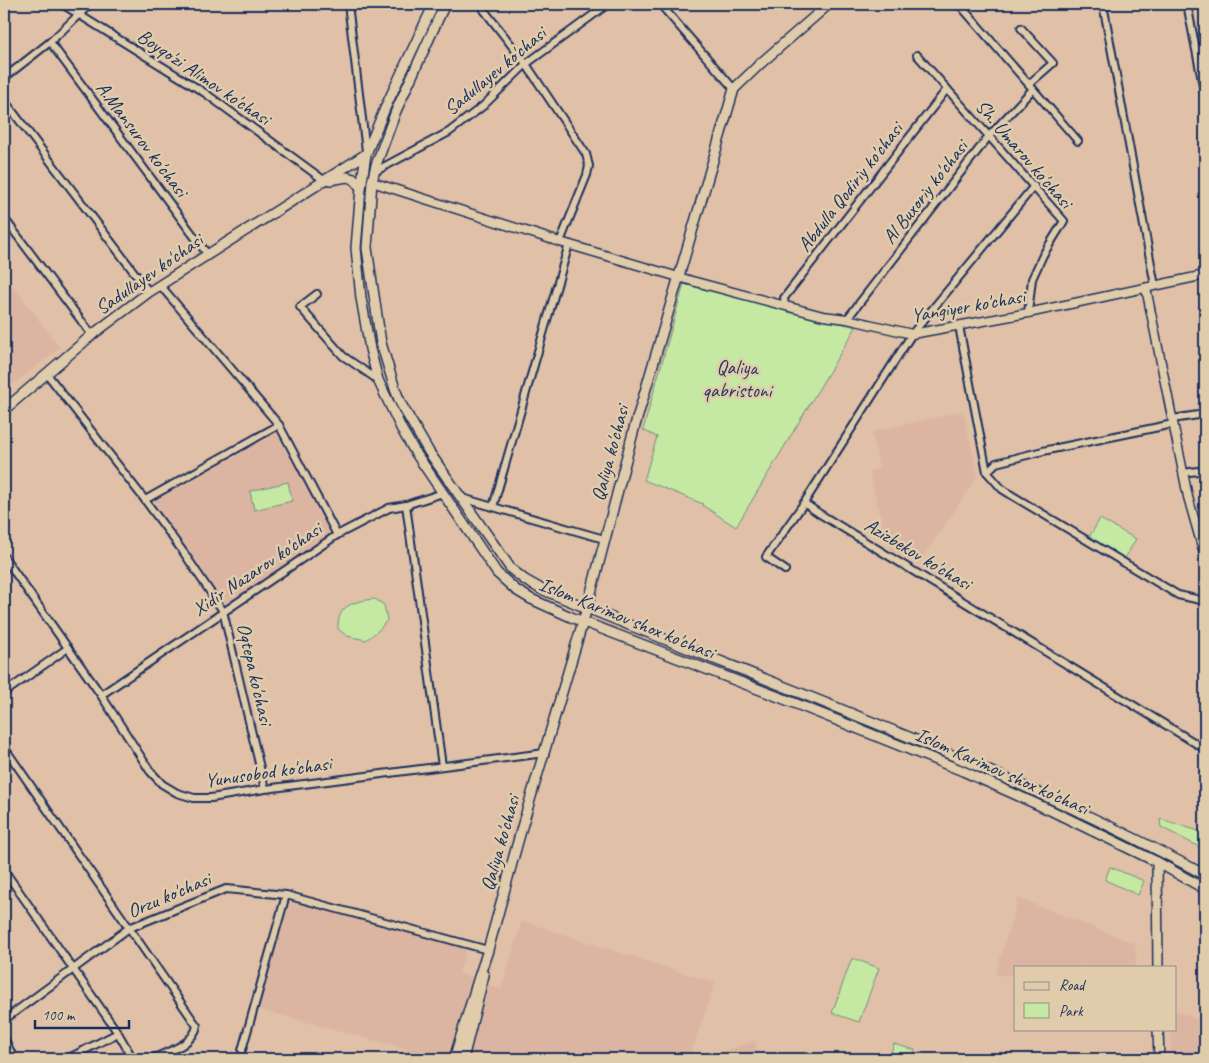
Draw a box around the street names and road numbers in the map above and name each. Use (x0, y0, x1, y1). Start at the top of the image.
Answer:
street label: Sadullayev ko'chasi (439, 20, 553, 121)
street label: Boyqo'zi Alimov ko'chasi (133, 23, 277, 132)
street label: A.Mansurov ko'chasi (90, 76, 195, 204)
street label: Sh. Umarov ko'chasi (970, 94, 1080, 215)
street label: Abdulla Qodiriy ko'chasi (792, 116, 910, 257)
street label: Al Buxoriy ko'chasi (877, 133, 975, 249)
street label: Sadullayev ko'chasi (90, 226, 209, 320)
street label: Yangiyer ko'chasi (909, 283, 1029, 328)
street label: Qaliya ko'chasi (585, 400, 635, 504)
street label: Azizbekov ko'chasi (860, 512, 978, 597)
street label: Xidir Nazarov ko'chasi (188, 515, 328, 621)
street label: Islom Karimov shox ko'chasi (536, 571, 720, 665)
street label: Oqtepa ko'chasi (231, 621, 279, 729)
street label: Islom Karimov shox ko'chasi (911, 722, 1095, 821)
street label: Yunusobod ko'chasi (203, 750, 335, 793)
street label: Qaliya ko'chasi (474, 790, 526, 894)
street label: Orzu ko'chasi (124, 865, 216, 924)

